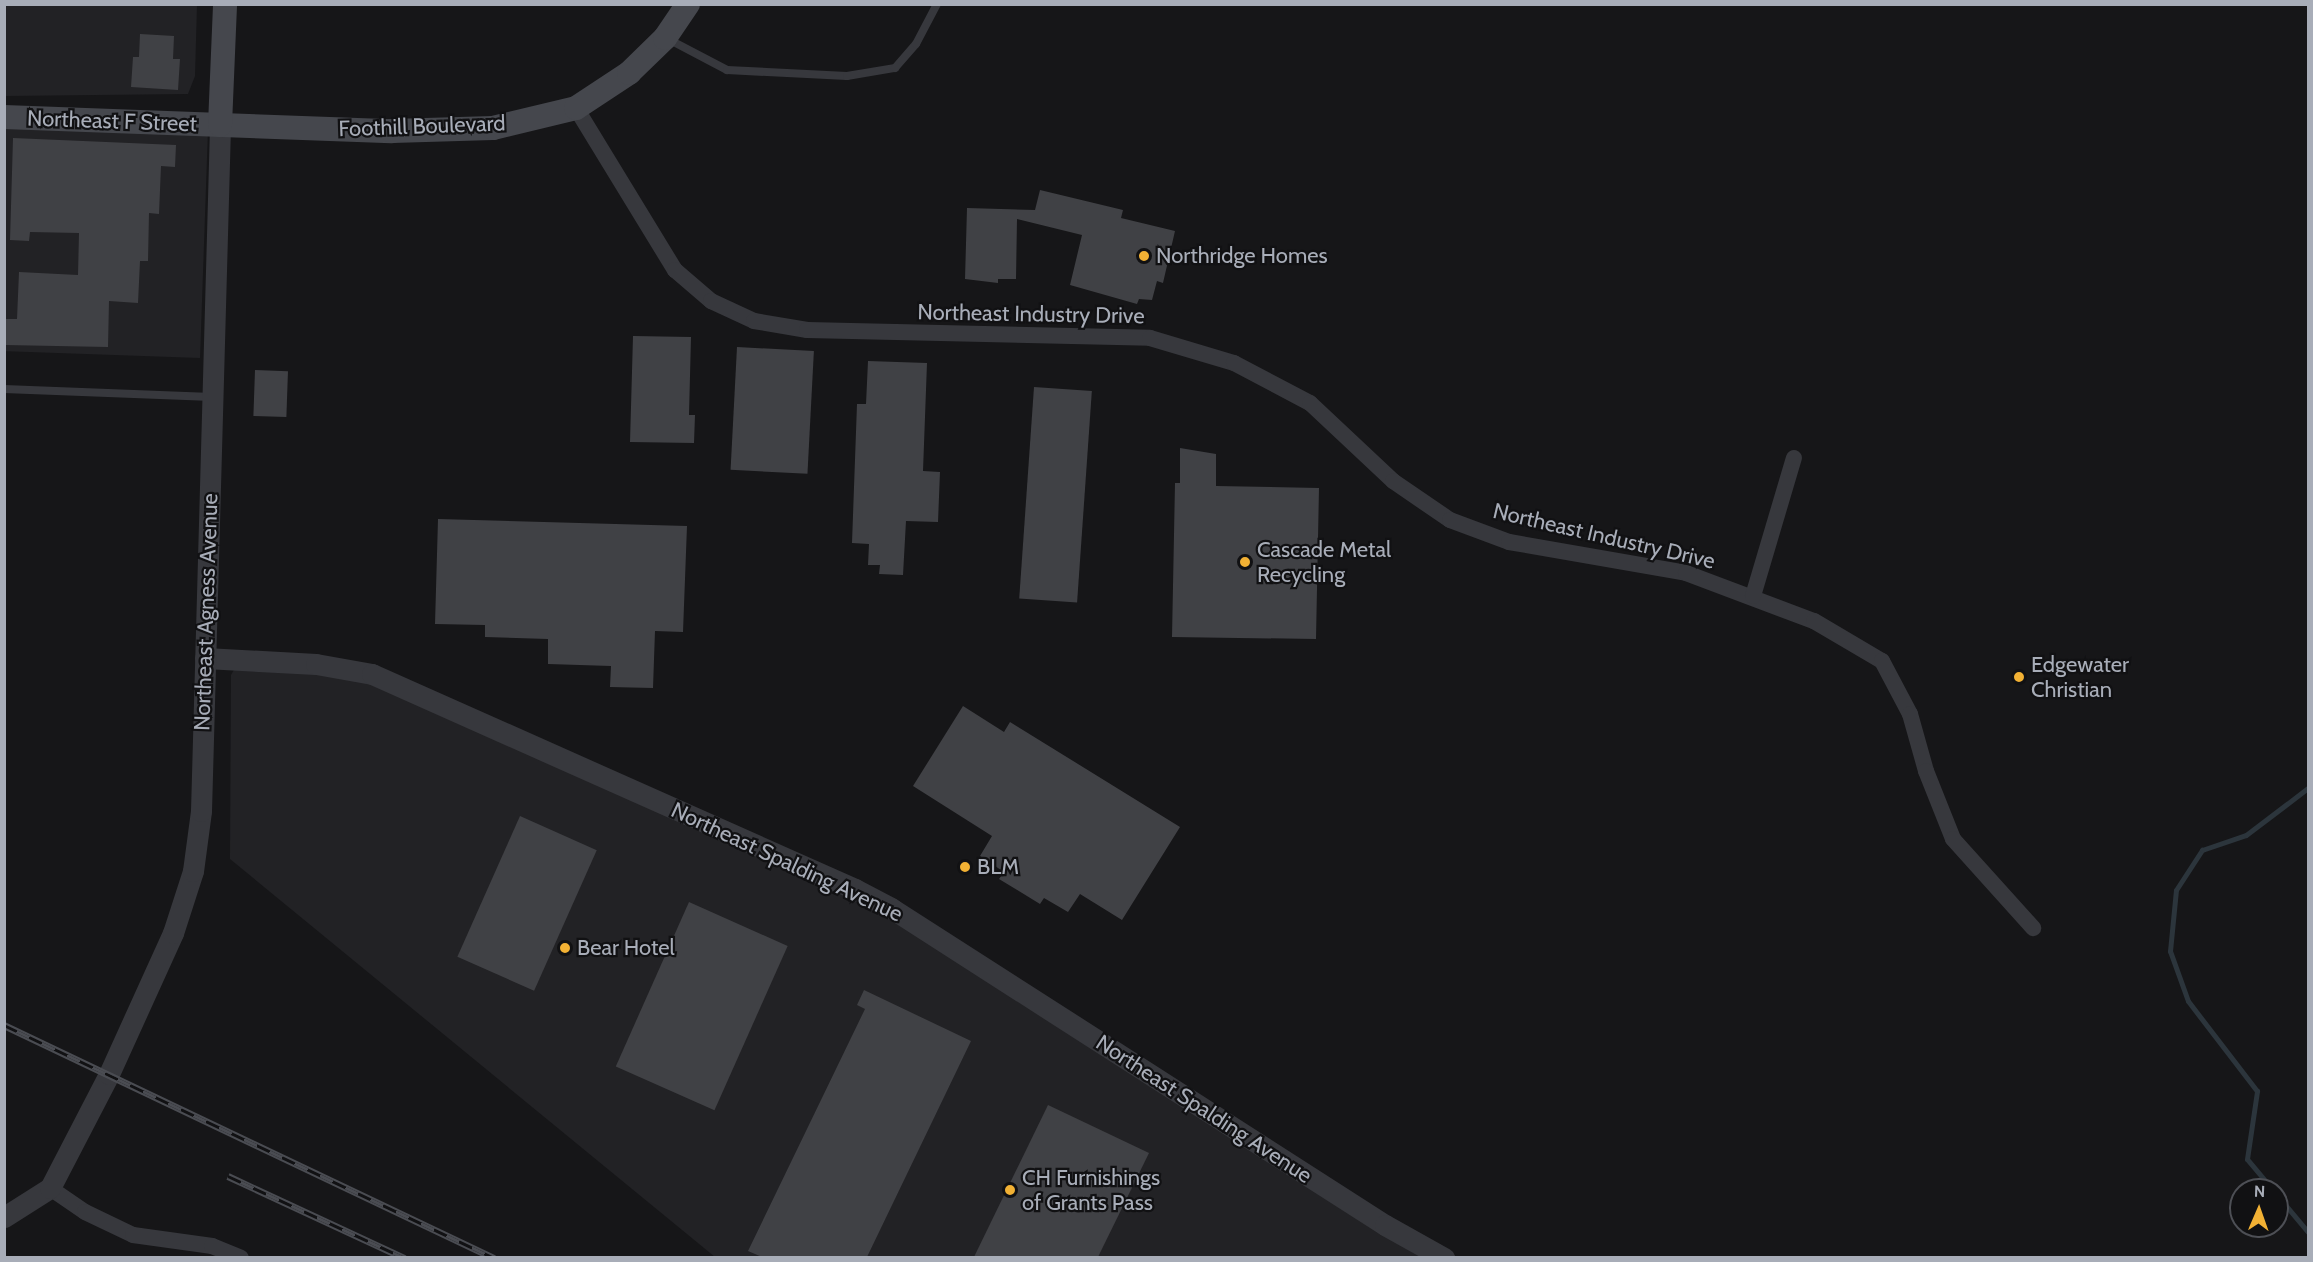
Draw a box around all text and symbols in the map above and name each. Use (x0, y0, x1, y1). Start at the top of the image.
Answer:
street label: Northeast F Street (27, 105, 197, 137)
street label: Foothill Boulevard (338, 110, 506, 142)
place label: Northridge Homes (1156, 243, 1328, 269)
marker: Northridge Homes (1137, 249, 1151, 263)
street label: Northeast Industry Drive (917, 299, 1145, 329)
street label: Northeast Agness Avenue (189, 493, 223, 731)
street label: Northeast Industry Drive (1490, 498, 1718, 574)
place label: Cascade Metal Recycling (1257, 536, 1391, 588)
marker: Cascade Metal Recycling (1238, 555, 1252, 569)
place label: Edgewater Christian (2031, 651, 2129, 702)
marker: Edgewater Christian (2012, 670, 2026, 684)
street label: Northeast Spalding Avenue (667, 797, 907, 927)
place label: BLM (977, 854, 1019, 880)
marker: BLM (958, 860, 972, 874)
place label: Bear Hotel (577, 935, 675, 961)
marker: Bear Hotel (558, 941, 572, 955)
street label: Northeast Spalding Avenue (1091, 1029, 1317, 1189)
place label: CH Furnishings of Grants Pass (1022, 1164, 1160, 1216)
north arrow (2229, 1178, 2289, 1238)
text: N (2254, 1182, 2266, 1201)
marker: CH Furnishings of Grants Pass (1003, 1183, 1017, 1197)

